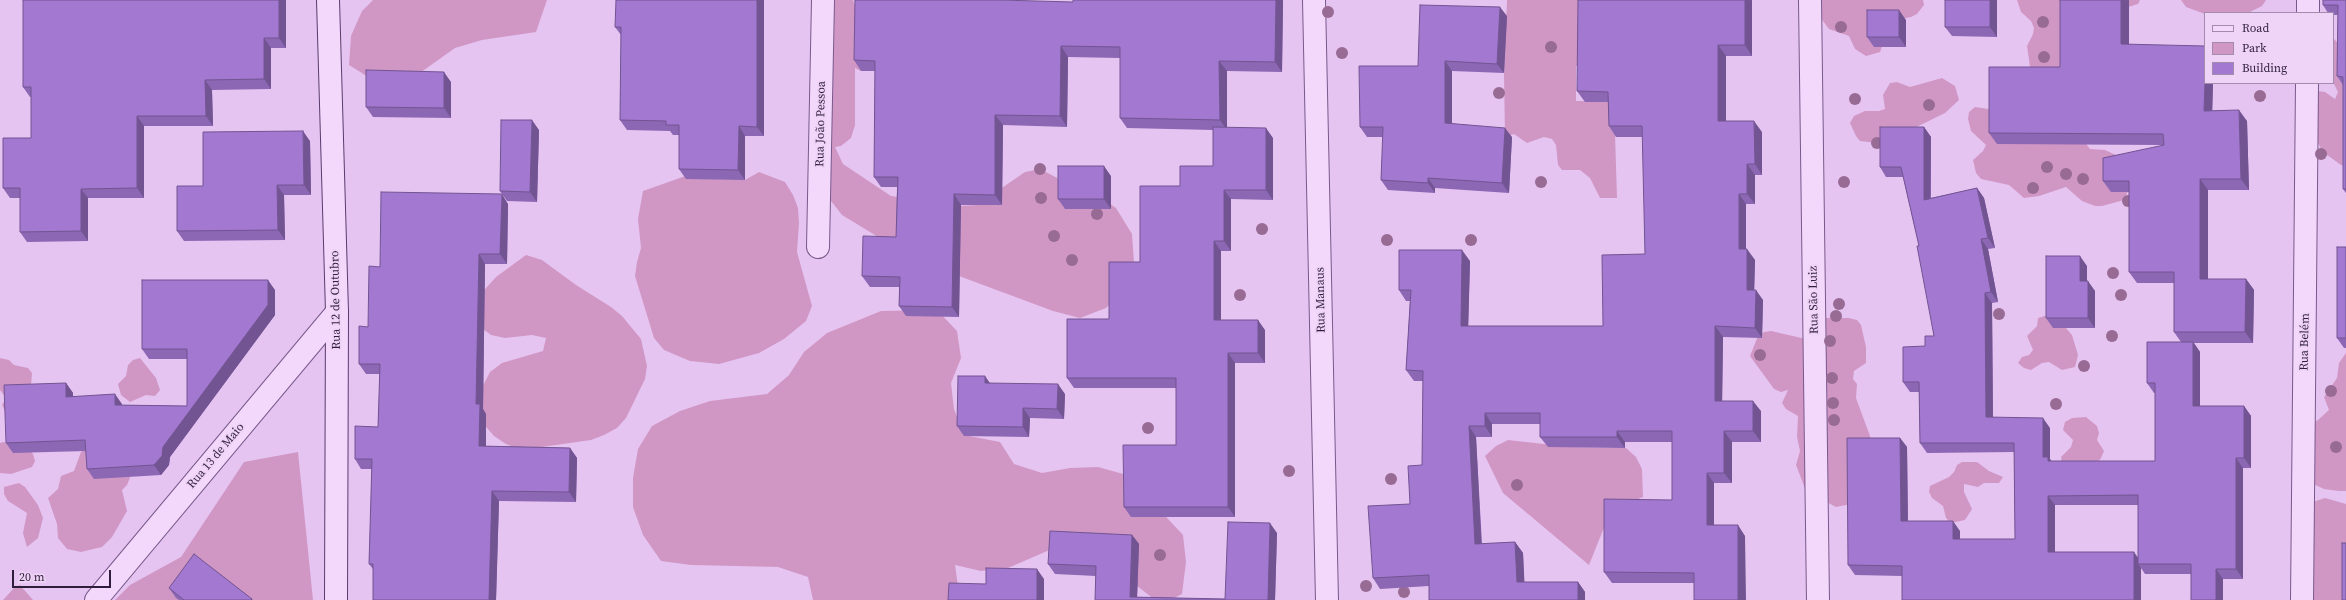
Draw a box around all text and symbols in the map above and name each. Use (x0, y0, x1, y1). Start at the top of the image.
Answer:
legend (2204, 12, 2334, 84)
text: Road (2242, 20, 2269, 36)
text: Park (2242, 40, 2267, 56)
text: Building (2242, 60, 2287, 76)
street label: Rua João Pessoa (813, 81, 829, 167)
street label: Rua 12 de Outubro (328, 250, 344, 350)
street label: Rua São Luiz (1806, 266, 1822, 334)
street label: Rua Manaus (1313, 267, 1329, 333)
street label: Rua Belém (2297, 313, 2313, 371)
street label: Rua 13 de Maio (184, 420, 248, 492)
scale bar (14, 562, 113, 588)
text: 20 m (19, 569, 45, 585)

